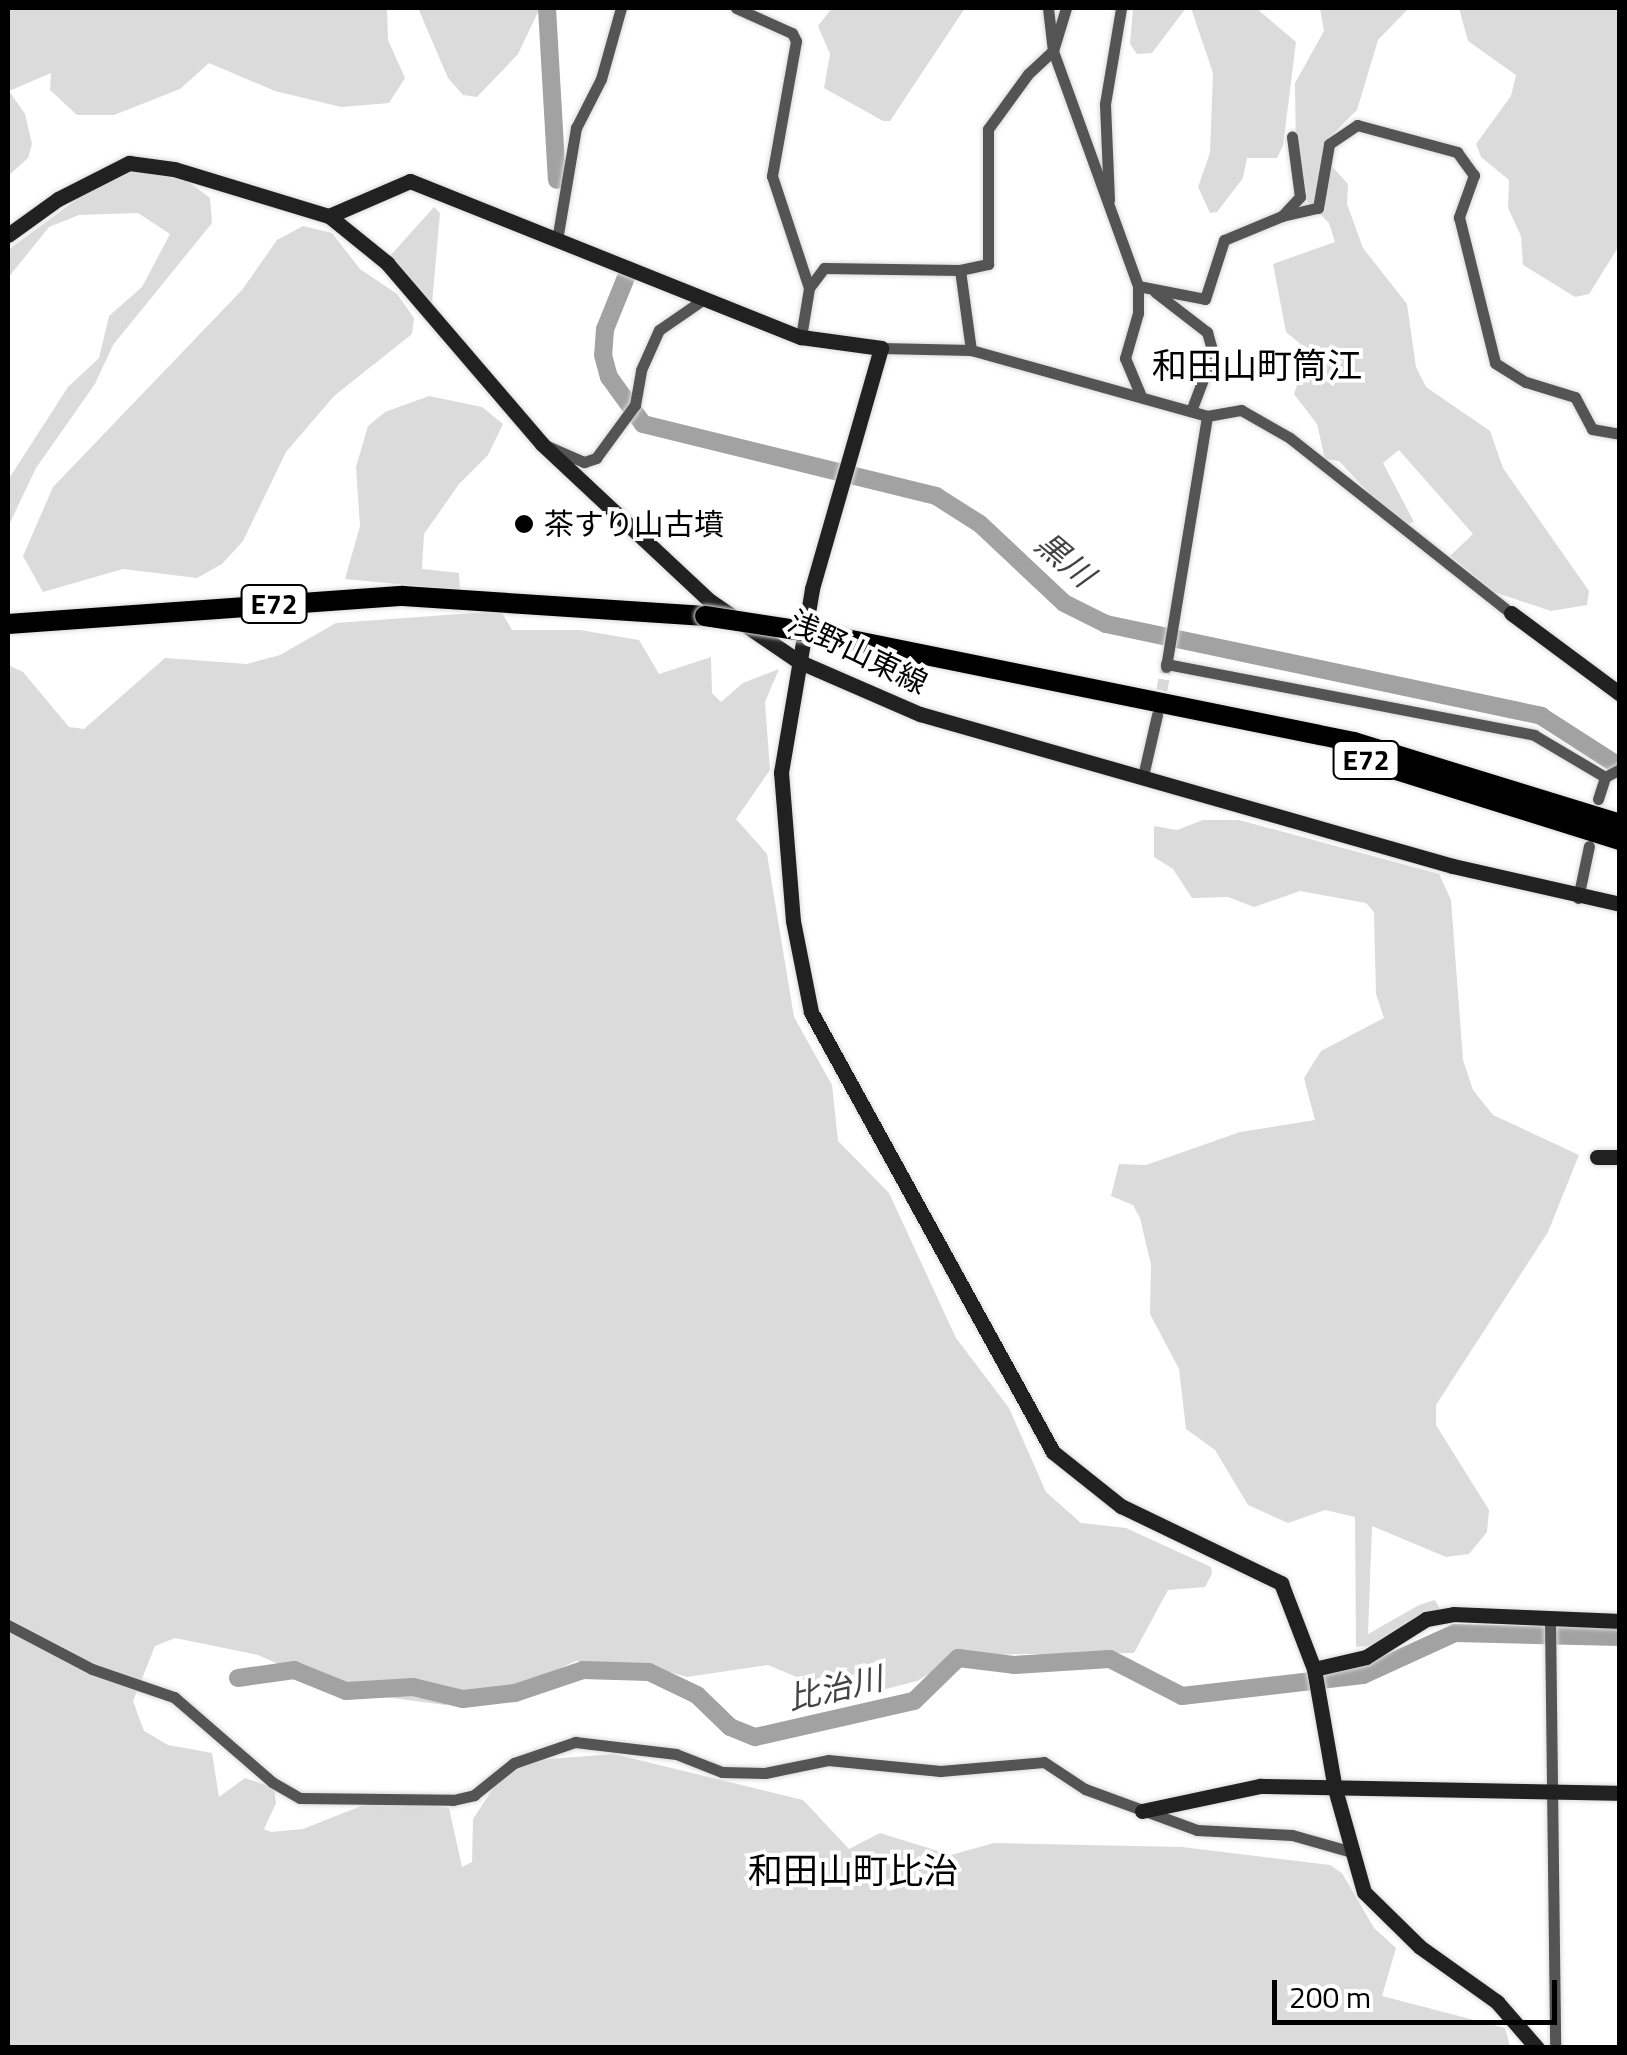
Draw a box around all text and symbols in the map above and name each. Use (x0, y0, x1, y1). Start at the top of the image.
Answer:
district label: 和田山町筒江 (1152, 344, 1362, 386)
place label: 茶すり山古墳 (544, 506, 724, 542)
marker: 茶すり山古墳 (513, 513, 535, 535)
water label: 黒川 (1028, 524, 1102, 594)
road number: E72 (239, 581, 309, 627)
street label: 浅野山東線 (783, 603, 933, 701)
road number: E72 (1331, 737, 1401, 783)
water label: 比治川 (784, 1658, 886, 1718)
district label: 和田山町比治 (748, 1849, 958, 1891)
scale bar (1277, 1960, 1562, 2022)
text: 200 m (1289, 1974, 1371, 2020)

